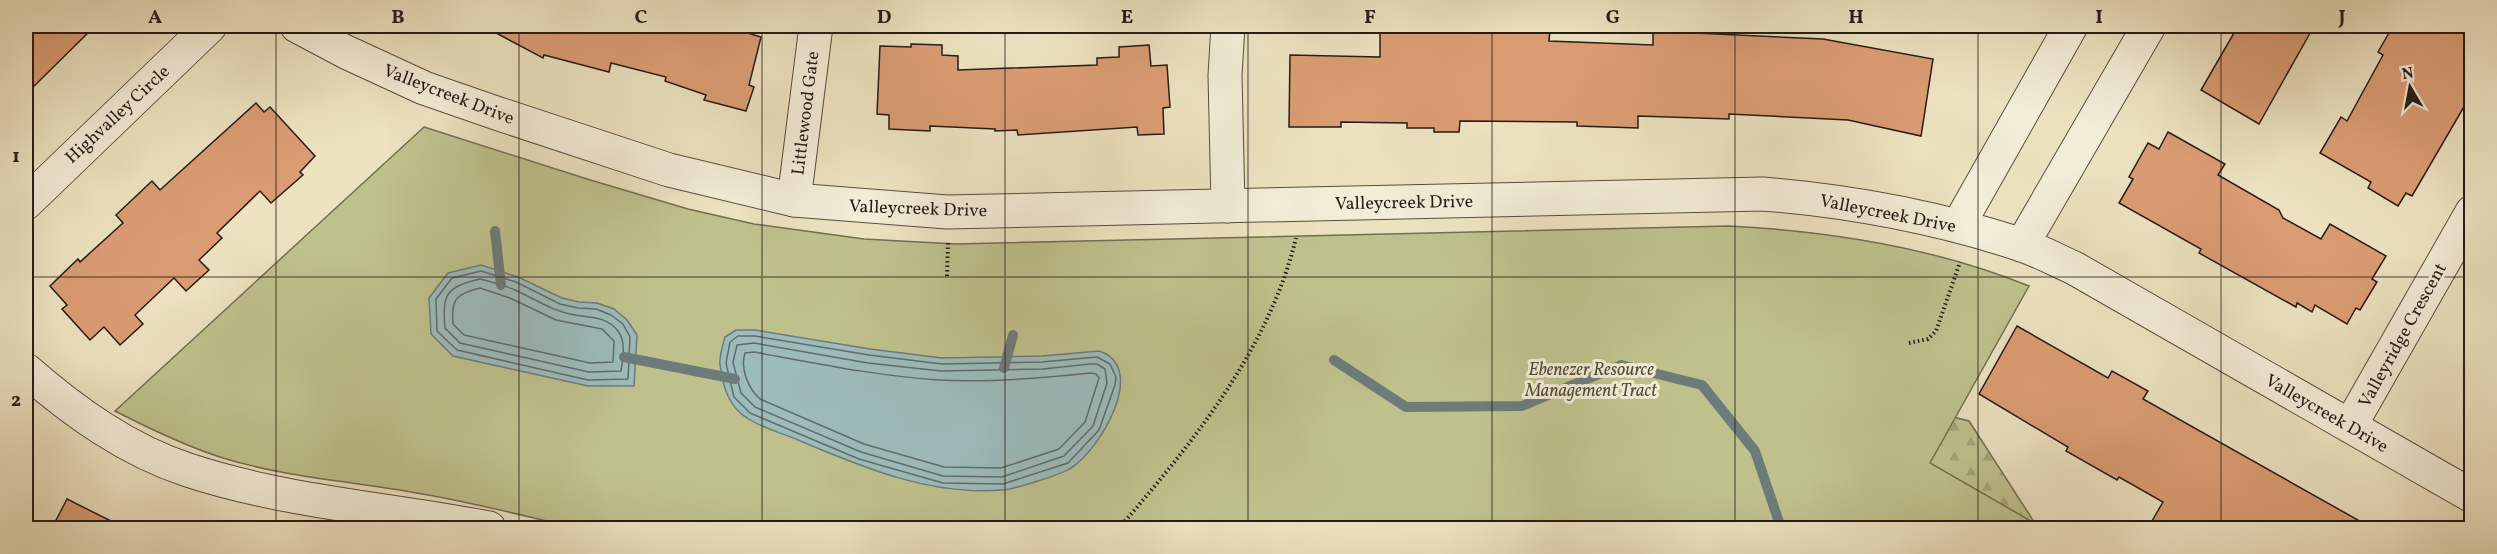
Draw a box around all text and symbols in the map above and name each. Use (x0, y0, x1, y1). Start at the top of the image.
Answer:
text: A (148, 4, 162, 32)
text: B (391, 4, 405, 32)
text: C (635, 4, 648, 32)
text: D (877, 4, 891, 32)
text: E (1121, 4, 1133, 32)
text: F (1364, 4, 1376, 32)
text: G (1606, 4, 1620, 32)
text: H (1848, 4, 1864, 32)
text: I (2095, 4, 2103, 32)
text: J (2337, 4, 2346, 32)
street label: Littlewood Gate (786, 50, 827, 177)
north arrow (2380, 57, 2440, 117)
street label: Valleycreek Drive (379, 59, 518, 132)
street label: Highvalley Circle (60, 60, 176, 170)
text: N (2400, 62, 2416, 86)
text: 1 (12, 143, 20, 171)
street label: Valleycreek Drive (1817, 189, 1958, 240)
street label: Valleycreek Drive (1335, 190, 1473, 217)
street label: Valleycreek Drive (848, 195, 988, 224)
street label: Valleyridge Crescent (2353, 259, 2454, 413)
park label: Ebenezer Resource Management Tract (1524, 358, 1658, 404)
street label: Valleycreek Drive (2260, 369, 2392, 460)
text: 2 (11, 387, 21, 415)

